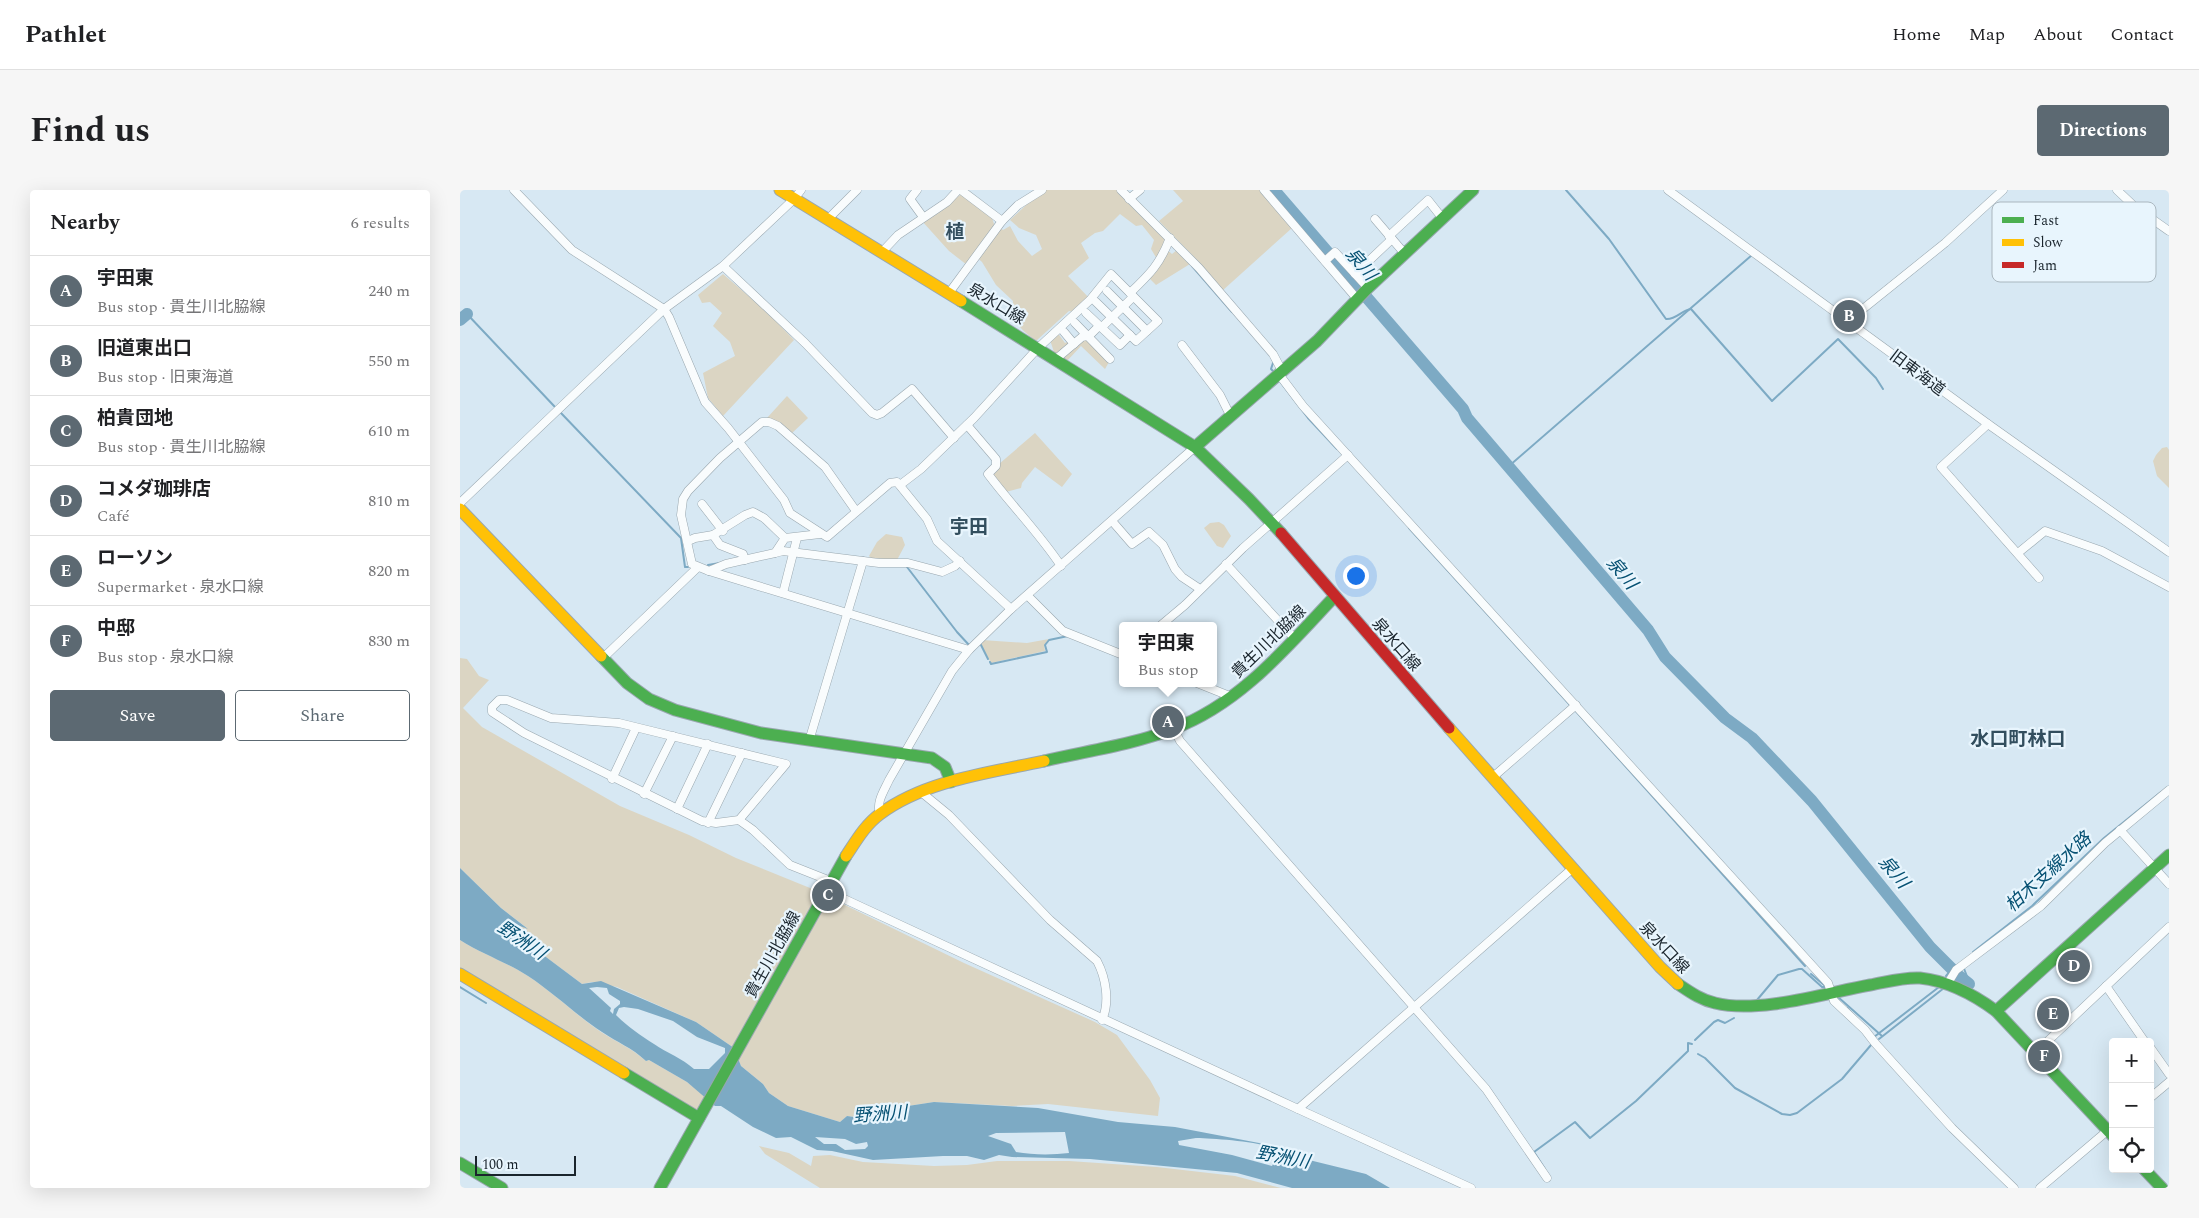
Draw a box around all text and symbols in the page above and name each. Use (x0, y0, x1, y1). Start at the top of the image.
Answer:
text: Pathlet (25, 17, 107, 53)
text: Home (1892, 21, 1941, 48)
text: Map (1969, 21, 2005, 48)
text: About (2033, 21, 2083, 48)
text: Contact (2111, 21, 2174, 48)
text: Find us (30, 104, 150, 157)
button: Directions (2037, 105, 2169, 156)
legend (1992, 202, 2156, 282)
text: Nearby (50, 207, 120, 239)
text: Fast (2033, 210, 2059, 231)
text: 6 results (351, 211, 410, 235)
district label: 植 (945, 218, 965, 247)
text: Slow (2033, 232, 2063, 253)
water label: 泉川 (1339, 242, 1384, 288)
text: Jam (2033, 255, 2057, 276)
text: 宇田東 (97, 264, 154, 293)
street label: 泉水口線 (963, 277, 1030, 331)
text: A (60, 279, 72, 303)
text: 240 m (368, 279, 410, 303)
text: Bus stop · 貴生川北脇線 (97, 295, 266, 319)
pin: B (1833, 297, 1865, 335)
text: 旧道東出口 (97, 334, 192, 363)
street label: 旧東海道 (1885, 344, 1950, 402)
text: B (60, 349, 72, 373)
text: 550 m (368, 349, 410, 373)
text: Bus stop · 旧東海道 (97, 365, 234, 389)
text: 柏貴団地 (97, 404, 173, 433)
text: C (60, 419, 72, 443)
text: 610 m (368, 419, 410, 443)
text: Bus stop · 貴生川北脇線 (97, 435, 266, 459)
text: コメダ珈琲店 (97, 475, 211, 504)
text: D (60, 489, 72, 513)
text: 810 m (368, 489, 410, 513)
text: Café (97, 504, 130, 528)
district label: 宇田 (950, 513, 988, 542)
text: ローソン (97, 544, 173, 573)
water label: 泉川 (1600, 551, 1645, 597)
text: E (61, 559, 71, 583)
text: 820 m (368, 559, 410, 583)
your location (1343, 563, 1369, 589)
text: Supermarket · 泉水口線 (97, 575, 264, 599)
street label: 貴生川北脇線 (1226, 600, 1312, 684)
street label: 泉水口線 (1366, 613, 1426, 677)
text: 中邸 (97, 614, 135, 643)
popup (1119, 622, 1217, 687)
text: F (61, 629, 71, 653)
text: 830 m (368, 629, 410, 653)
text: 宇田東 (1138, 629, 1195, 658)
text: Bus stop · 泉水口線 (97, 645, 234, 669)
text: Bus stop (1138, 658, 1198, 682)
button: Save (50, 690, 225, 741)
button: Share (235, 690, 410, 741)
pin: A (1152, 703, 1184, 741)
district label: 水口町林口 (1970, 725, 2066, 754)
water label: 柏木支線水路 (1999, 825, 2099, 919)
water label: 泉川 (1872, 850, 1917, 896)
pin: C (812, 876, 844, 914)
street label: 貴生川北脇線 (739, 907, 807, 1002)
water label: 野洲川 (492, 914, 553, 968)
street label: 泉水口線 (1634, 916, 1695, 979)
pin: D (2058, 947, 2090, 985)
pin: E (2037, 995, 2069, 1033)
pin: F (2028, 1037, 2060, 1075)
map controls (2109, 1038, 2154, 1173)
button: + (2109, 1038, 2154, 1083)
button: − (2109, 1083, 2154, 1128)
water label: 野洲川 (852, 1099, 910, 1130)
button: locate (2109, 1128, 2154, 1173)
water label: 野洲川 (1254, 1139, 1314, 1176)
scale bar (475, 1153, 576, 1176)
text: 100 m (482, 1154, 519, 1175)

